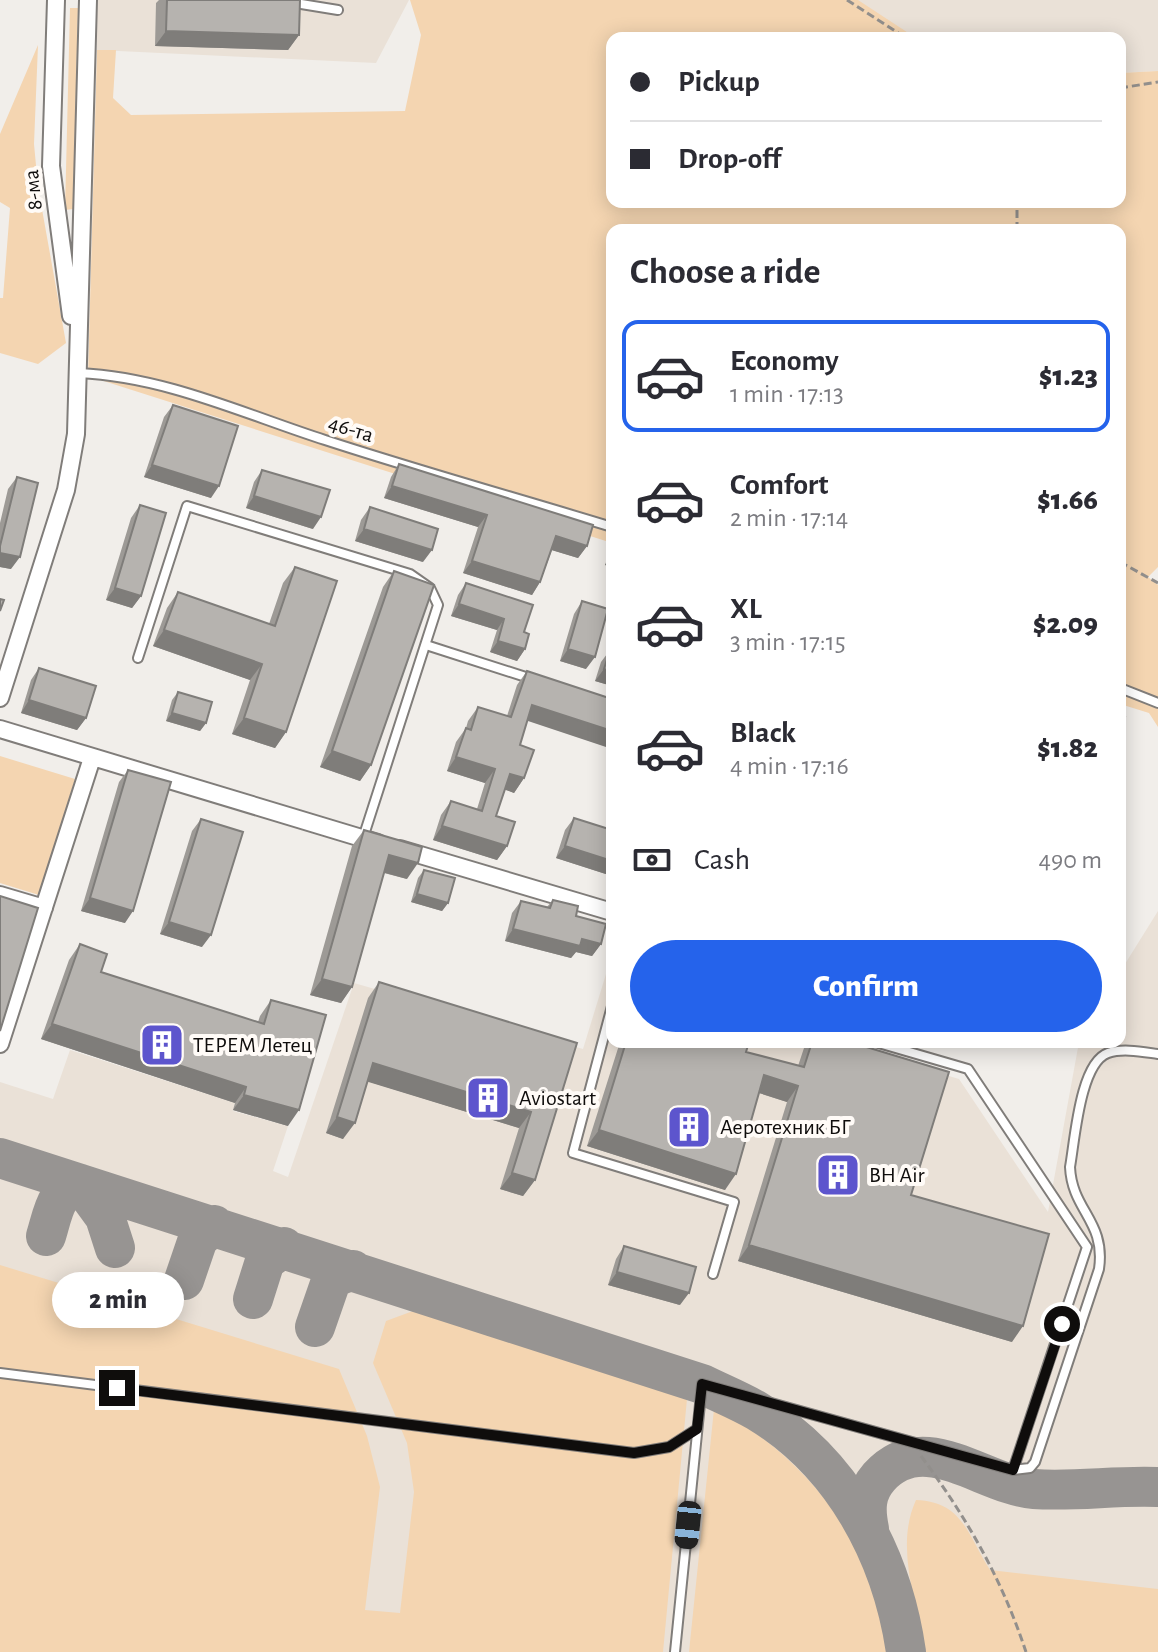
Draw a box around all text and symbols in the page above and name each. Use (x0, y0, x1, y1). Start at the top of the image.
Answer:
text: Pickup (678, 67, 760, 97)
text: Drop-off (678, 144, 781, 174)
street label: 8-ма (20, 169, 46, 211)
text: Choose a ride (630, 254, 820, 290)
icon: car (634, 340, 706, 412)
text: Economy (730, 346, 839, 376)
text: $1.23 (1039, 361, 1098, 391)
text: 1 min · 17:13 (730, 381, 844, 407)
street label: 46-та (326, 412, 376, 446)
icon: car (634, 464, 706, 536)
text: Comfort (730, 470, 829, 500)
text: $1.66 (1037, 485, 1098, 515)
text: 2 min · 17:14 (730, 505, 848, 531)
icon: car (634, 588, 706, 660)
text: XL (730, 594, 762, 624)
text: $2.09 (1033, 609, 1098, 639)
text: 3 min · 17:15 (730, 629, 846, 655)
icon: car (634, 712, 706, 784)
text: Black (730, 718, 796, 748)
text: $1.82 (1037, 733, 1098, 763)
text: 4 min · 17:16 (730, 753, 849, 779)
icon: cash (630, 838, 674, 882)
text: Cash (694, 845, 750, 875)
text: 490 m (1038, 847, 1102, 873)
button: Confirm (630, 940, 1102, 1032)
building icon: ТЕРЕМ Летец (138, 1021, 186, 1069)
place label: ТЕРЕМ Летец (193, 1034, 312, 1056)
building icon: Aviostart (464, 1074, 512, 1122)
place label: Aviostart (519, 1087, 596, 1109)
building icon: Аеротехник БГ (665, 1103, 713, 1151)
place label: Аеротехник БГ (720, 1116, 851, 1138)
building icon: BH Air (814, 1151, 862, 1199)
place label: BH Air (869, 1164, 925, 1186)
callout: 2 min (51, 1272, 183, 1328)
text: 2 min (89, 1287, 147, 1313)
route start (1044, 1306, 1080, 1342)
route end (99, 1370, 135, 1406)
car (674, 1500, 702, 1550)

